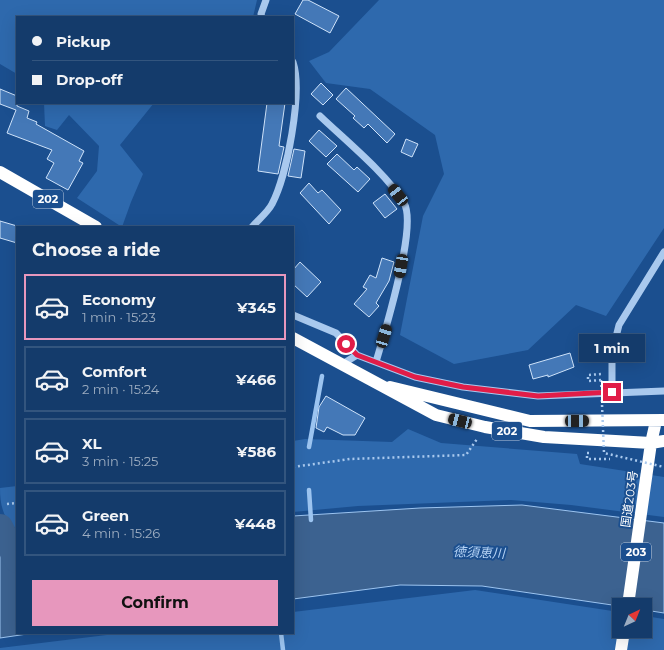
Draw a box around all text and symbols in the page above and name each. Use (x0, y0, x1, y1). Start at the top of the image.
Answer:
text: Pickup (56, 32, 111, 51)
text: Drop-off (56, 70, 123, 89)
car (386, 182, 410, 208)
road number: 202 (33, 190, 63, 208)
text: Choose a ride (32, 239, 160, 261)
car (393, 253, 409, 279)
icon: car (34, 289, 70, 325)
text: Economy (82, 290, 155, 309)
text: ¥345 (237, 298, 276, 317)
text: 1 min · 15:23 (82, 309, 156, 325)
car (375, 323, 393, 349)
callout: 1 min (579, 334, 645, 362)
route start (337, 335, 355, 353)
text: 1 min (594, 340, 630, 356)
icon: car (34, 361, 70, 397)
text: Comfort (82, 362, 147, 381)
text: ¥466 (236, 370, 276, 389)
text: 2 min · 15:24 (82, 381, 159, 397)
route end (603, 383, 621, 401)
car (447, 412, 473, 430)
car (565, 415, 589, 427)
road number: 202 (492, 422, 522, 440)
icon: car (34, 433, 70, 469)
text: XL (82, 434, 101, 453)
text: ¥586 (237, 442, 276, 461)
text: 3 min · 15:25 (82, 453, 158, 469)
street label: 国道203号 (618, 470, 640, 528)
icon: car (34, 505, 70, 541)
text: Green (82, 506, 129, 525)
text: ¥448 (234, 514, 276, 533)
text: 4 min · 15:26 (82, 525, 160, 541)
water label: 徳須恵川 (453, 543, 507, 561)
road number: 203 (621, 543, 651, 561)
button: Confirm (32, 580, 278, 626)
north arrow (612, 598, 652, 638)
map controls (612, 598, 652, 638)

